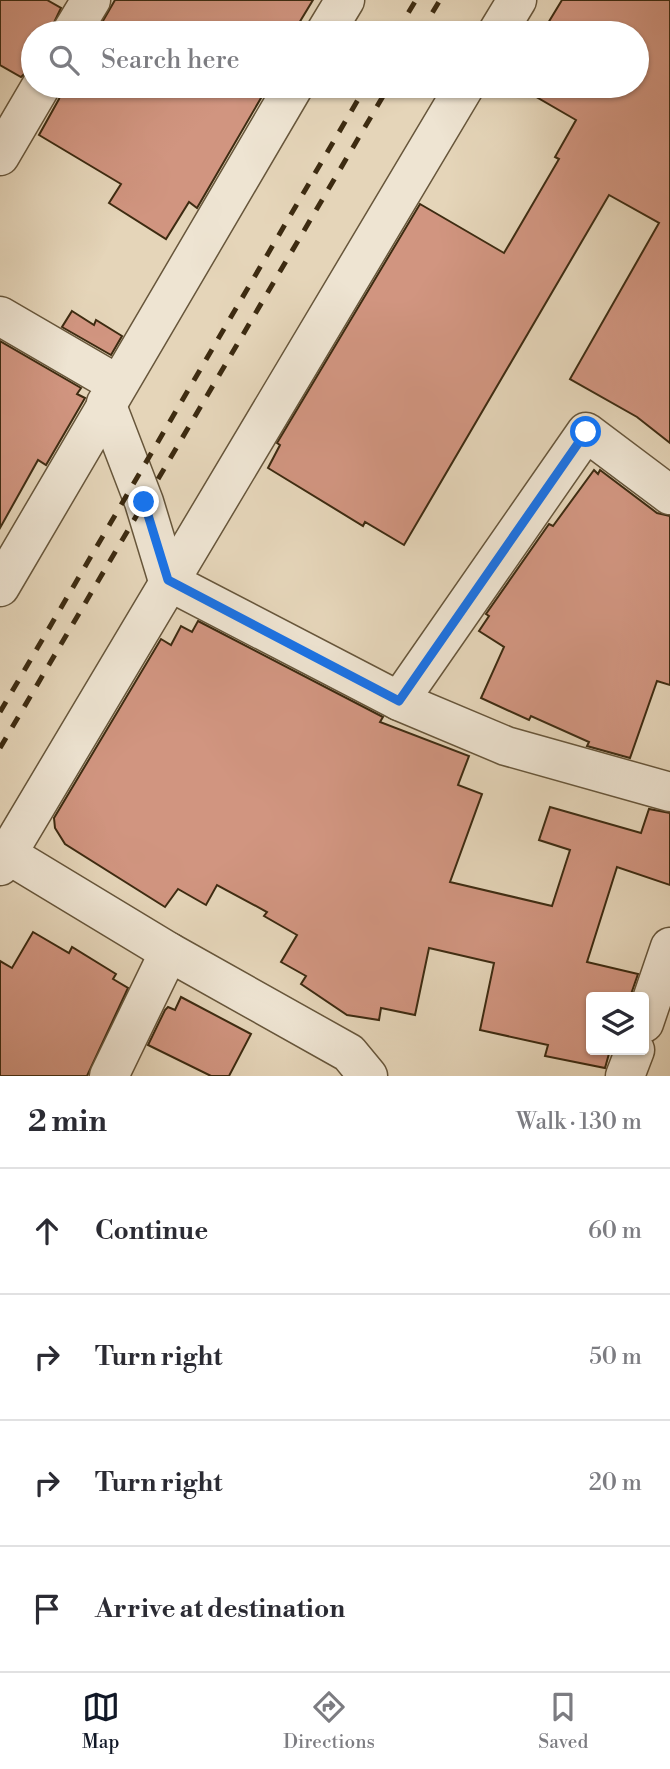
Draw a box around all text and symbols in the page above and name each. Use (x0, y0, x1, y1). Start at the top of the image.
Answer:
search box (21, 21, 649, 98)
icon: search (45, 41, 83, 79)
text: Search here (101, 44, 240, 76)
route start (570, 416, 601, 447)
route end (128, 486, 159, 517)
map controls (586, 992, 649, 1055)
button: layers (586, 992, 649, 1055)
text: 2 min (28, 1103, 107, 1141)
text: Walk · 130 m (516, 1108, 642, 1136)
icon: ahead (28, 1212, 66, 1250)
text: Continue (95, 1215, 208, 1247)
text: 60 m (588, 1217, 642, 1245)
icon: right (28, 1338, 66, 1376)
text: Turn right (95, 1341, 223, 1373)
text: 50 m (589, 1343, 642, 1371)
icon: right (28, 1464, 66, 1502)
text: Turn right (95, 1467, 223, 1499)
text: 20 m (589, 1469, 642, 1497)
icon: arrive (28, 1590, 66, 1628)
text: Arrive at destination (95, 1593, 345, 1625)
tab: Map (82, 1688, 120, 1754)
tab: Directions (283, 1688, 375, 1754)
tab: Saved (538, 1688, 588, 1754)

